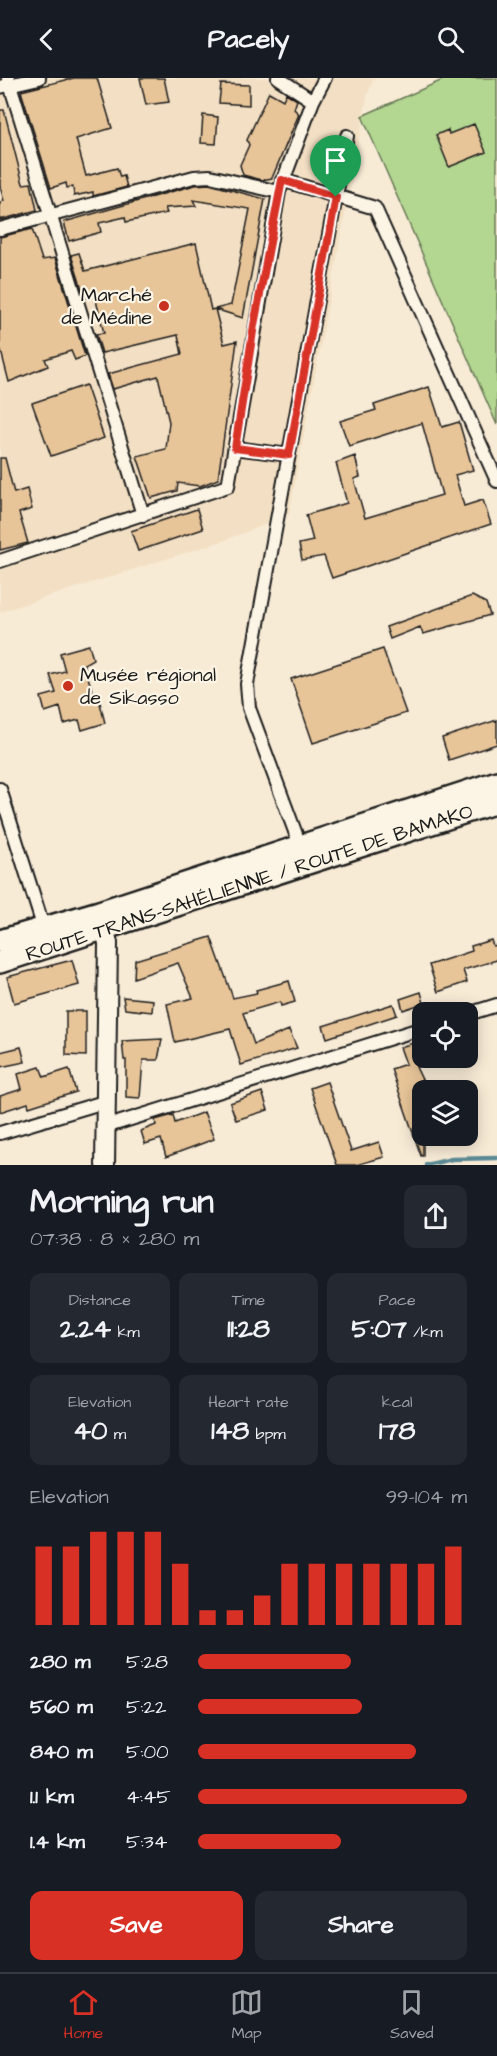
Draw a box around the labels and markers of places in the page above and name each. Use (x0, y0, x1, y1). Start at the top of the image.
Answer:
pin (310, 135, 361, 197)
place label: Marché de Médine (61, 281, 152, 332)
marker: Marché de Médine (157, 299, 171, 313)
place label: Musée régional de Sikasso (80, 661, 216, 712)
marker: Musée régional de Sikasso (61, 679, 75, 693)

